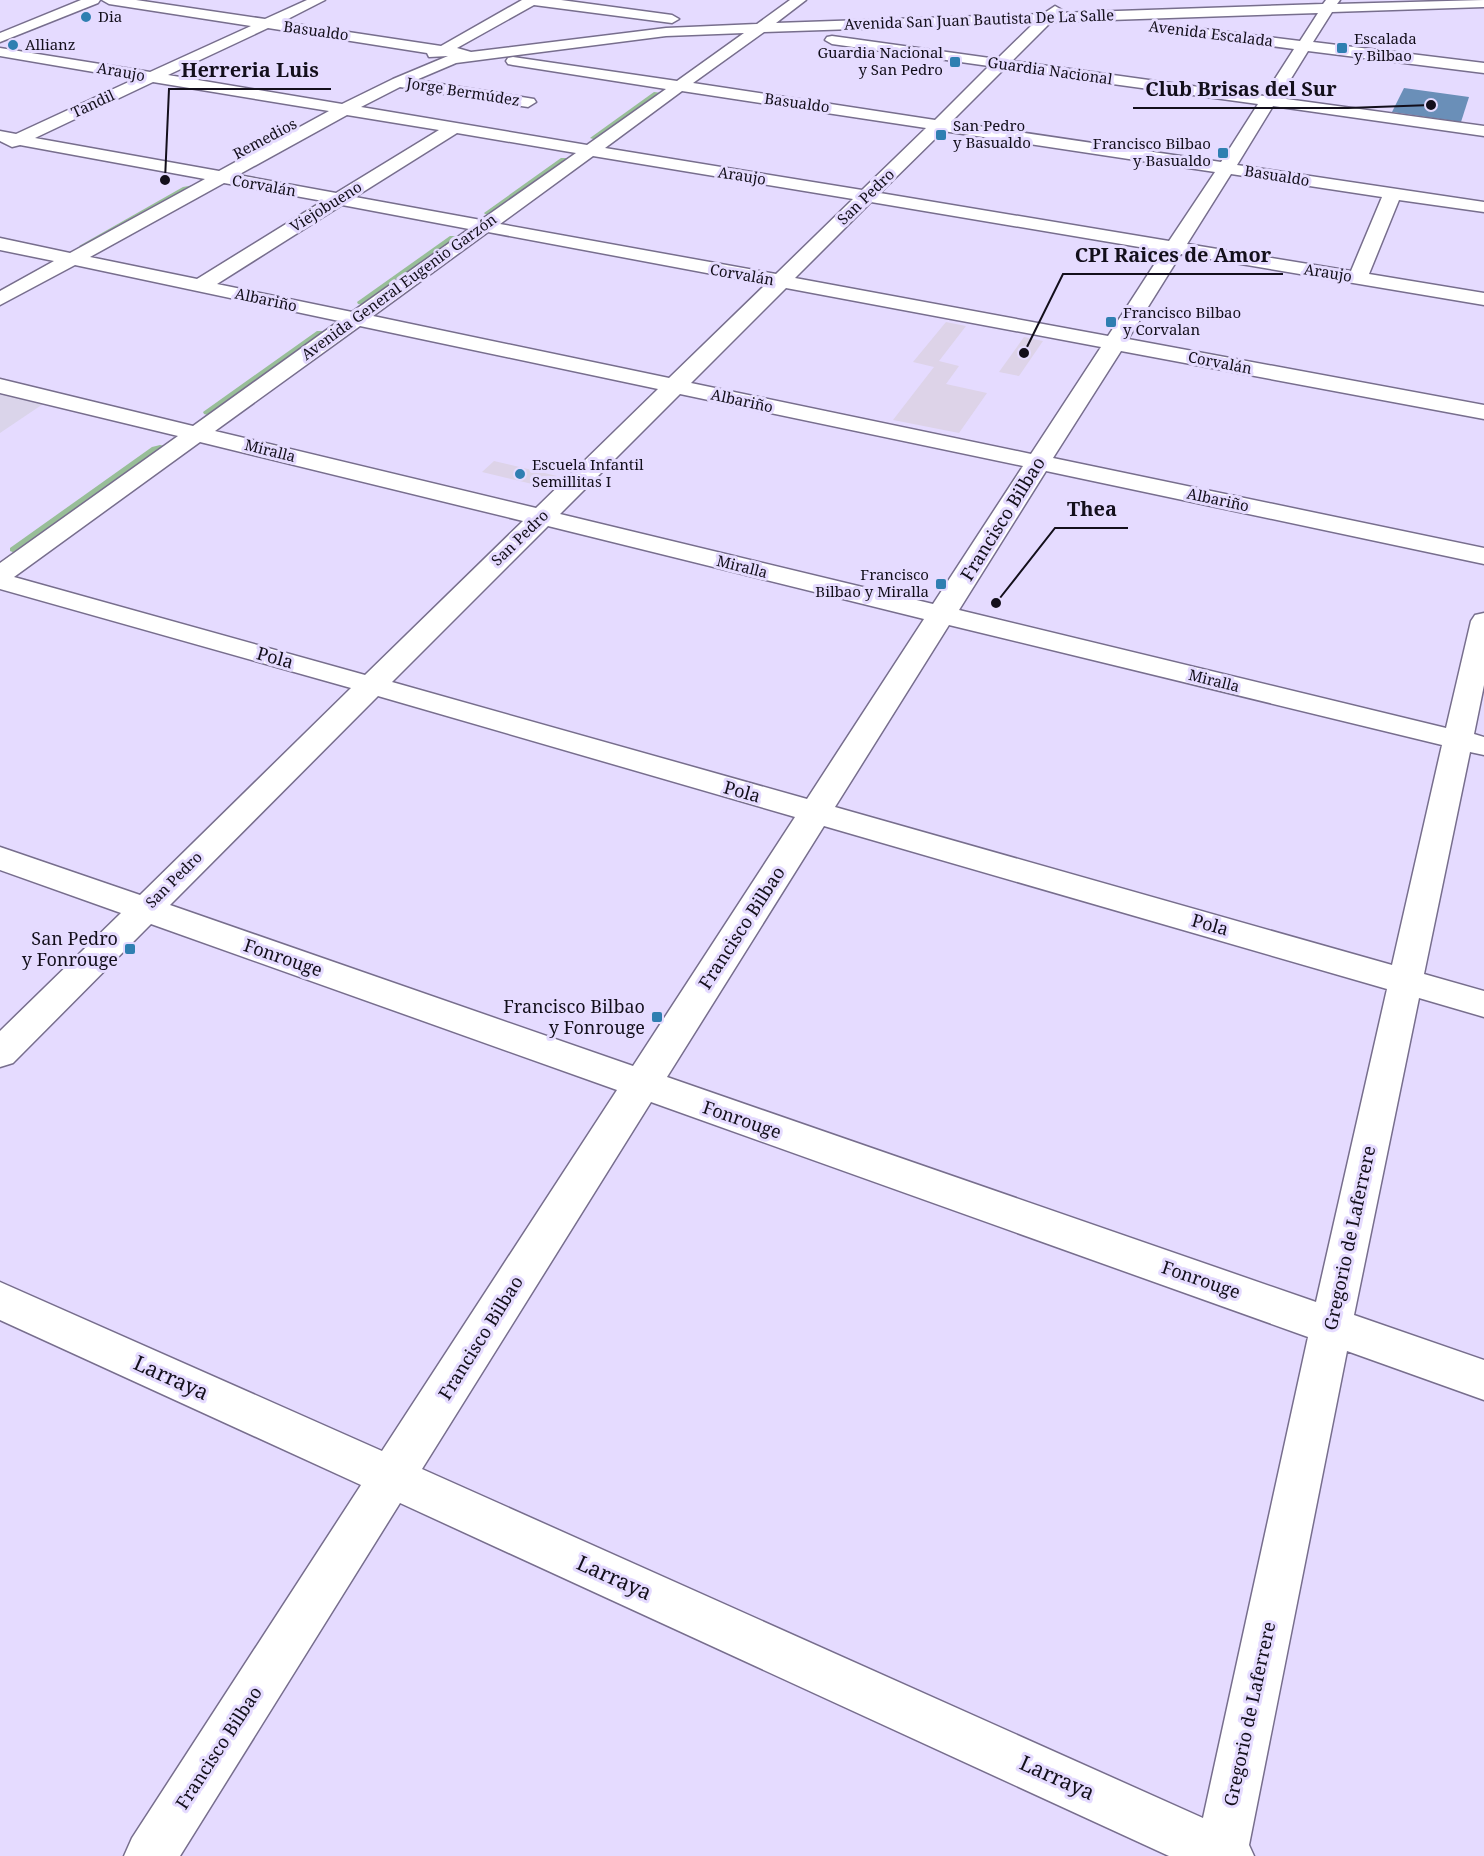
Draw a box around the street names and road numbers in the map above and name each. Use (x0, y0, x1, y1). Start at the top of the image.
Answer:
street label: Avenida San Juan Bautista De La Salle (844, 4, 1114, 34)
street label: Avenida Escalada (1148, 15, 1274, 51)
street label: Basualdo (282, 16, 350, 44)
street label: Guardia Nacional (987, 51, 1114, 89)
street label: Araujo (96, 57, 147, 85)
street label: Jorge Bermúdez (404, 72, 521, 110)
street label: Tandil (68, 84, 118, 122)
street label: Basualdo (763, 88, 831, 116)
street label: Remedios (229, 113, 300, 163)
street label: Basualdo (1243, 160, 1311, 190)
street label: Araujo (717, 161, 768, 189)
street label: San Pedro (832, 164, 898, 229)
street label: Corvalán (231, 170, 298, 201)
street label: Viejobueno (286, 176, 365, 236)
street label: Avenida General Eugenio Garzón (297, 208, 500, 364)
street label: Araujo (1303, 258, 1354, 286)
street label: Corvalán (709, 259, 776, 290)
street label: Albariño (233, 283, 299, 315)
street label: Corvalán (1186, 346, 1254, 378)
street label: Albariño (709, 384, 775, 416)
street label: Miralla (243, 434, 298, 466)
street label: Francisco Bilbao (954, 452, 1050, 585)
street label: Albariño (1185, 483, 1251, 515)
street label: San Pedro (486, 505, 552, 570)
street label: Miralla (715, 550, 770, 582)
street label: Pola (254, 640, 296, 674)
street label: Miralla (1187, 664, 1242, 696)
street label: Pola (721, 774, 763, 808)
street label: San Pedro (141, 847, 206, 912)
street label: Francisco Bilbao (692, 861, 790, 993)
street label: Pola (1189, 907, 1231, 941)
street label: Fonrouge (241, 932, 326, 982)
street label: Fonrouge (700, 1094, 785, 1144)
street label: Gregorio de Laferrere (1318, 1143, 1380, 1332)
street label: Fonrouge (1159, 1254, 1244, 1304)
street label: Francisco Bilbao (432, 1271, 528, 1404)
street label: Larraya (129, 1348, 213, 1406)
street label: Larraya (572, 1548, 656, 1606)
street label: Gregorio de Laferrere (1218, 1619, 1280, 1808)
street label: Francisco Bilbao (169, 1681, 267, 1813)
street label: Larraya (1015, 1748, 1099, 1806)

